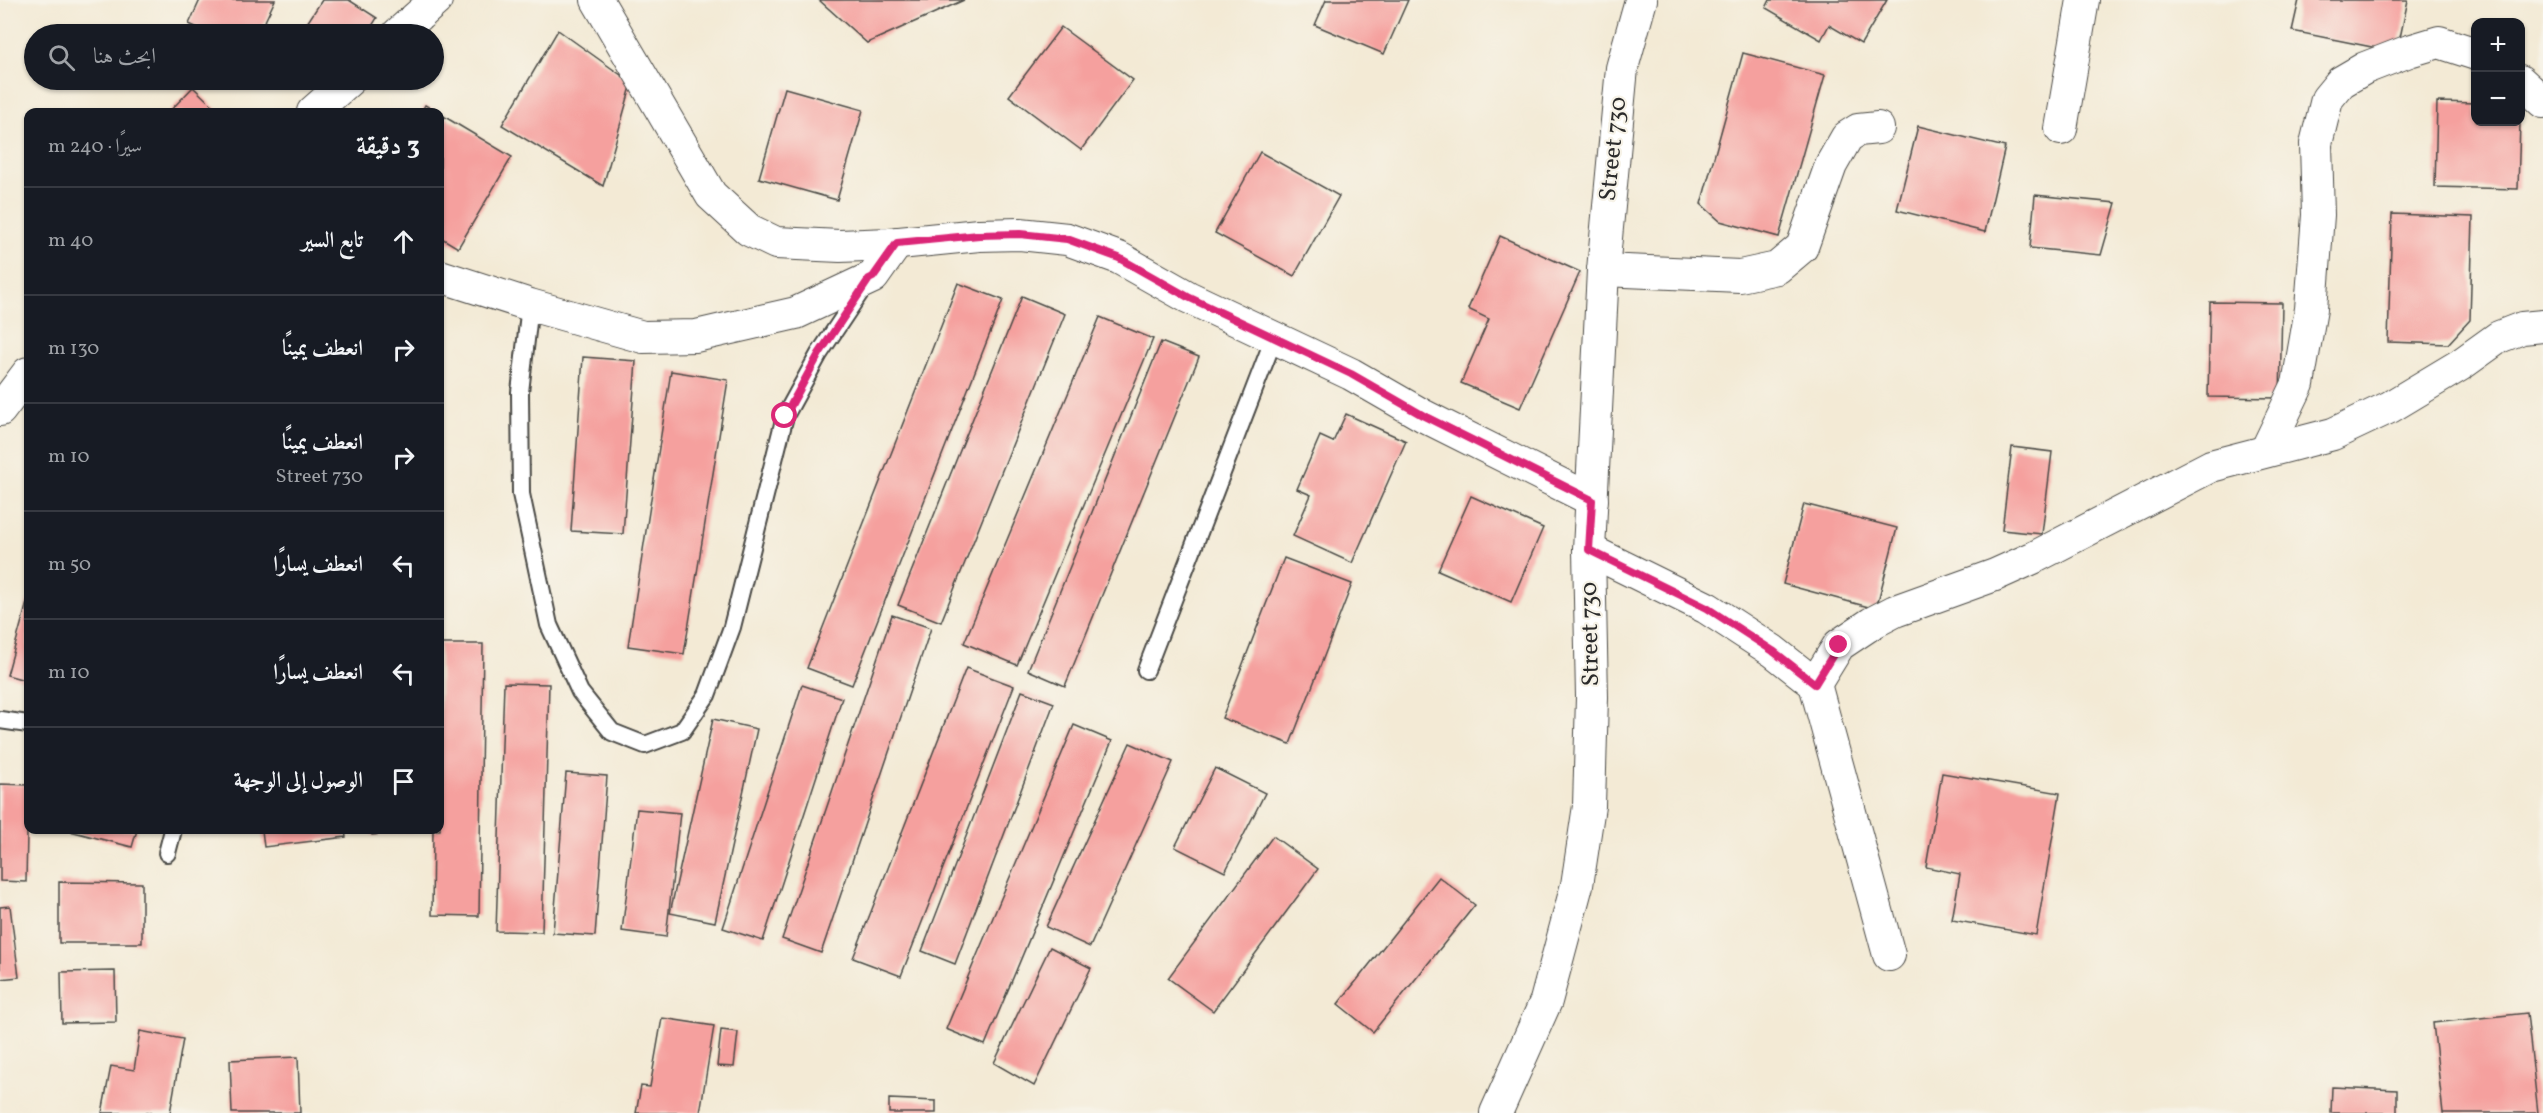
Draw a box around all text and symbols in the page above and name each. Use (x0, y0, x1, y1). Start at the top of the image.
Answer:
map controls (2471, 18, 2525, 126)
button: + (2471, 18, 2525, 72)
search box (24, 24, 444, 90)
icon: search (45, 41, 78, 74)
text: ابحث هنا (93, 42, 156, 73)
button: − (2471, 72, 2525, 126)
street label: Street 730 (1592, 95, 1636, 203)
text: 3 دقيقة (356, 129, 420, 165)
text: سيرًا · 240 m (48, 133, 142, 161)
icon: ahead (387, 225, 420, 258)
text: تابع السير (301, 226, 363, 257)
text: 40 m (48, 227, 93, 255)
icon: right (387, 333, 420, 366)
text: انعطف يمينًا (282, 334, 363, 365)
text: 130 m (48, 335, 99, 363)
route start (771, 402, 797, 428)
text: انعطف يمينًا (282, 428, 363, 459)
icon: right (387, 441, 420, 474)
text: 10 m (48, 443, 89, 471)
text: Street 730 (276, 463, 363, 491)
icon: left (387, 549, 420, 582)
text: انعطف يسارًا (273, 550, 363, 581)
text: 50 m (48, 551, 91, 579)
street label: Street 730 (1573, 581, 1609, 687)
route end (1825, 631, 1851, 657)
icon: left (387, 657, 420, 690)
text: انعطف يسارًا (273, 658, 363, 689)
text: 10 m (48, 659, 89, 687)
icon: arrive (387, 765, 420, 798)
text: الوصول إلى الوجهة (234, 766, 363, 797)

